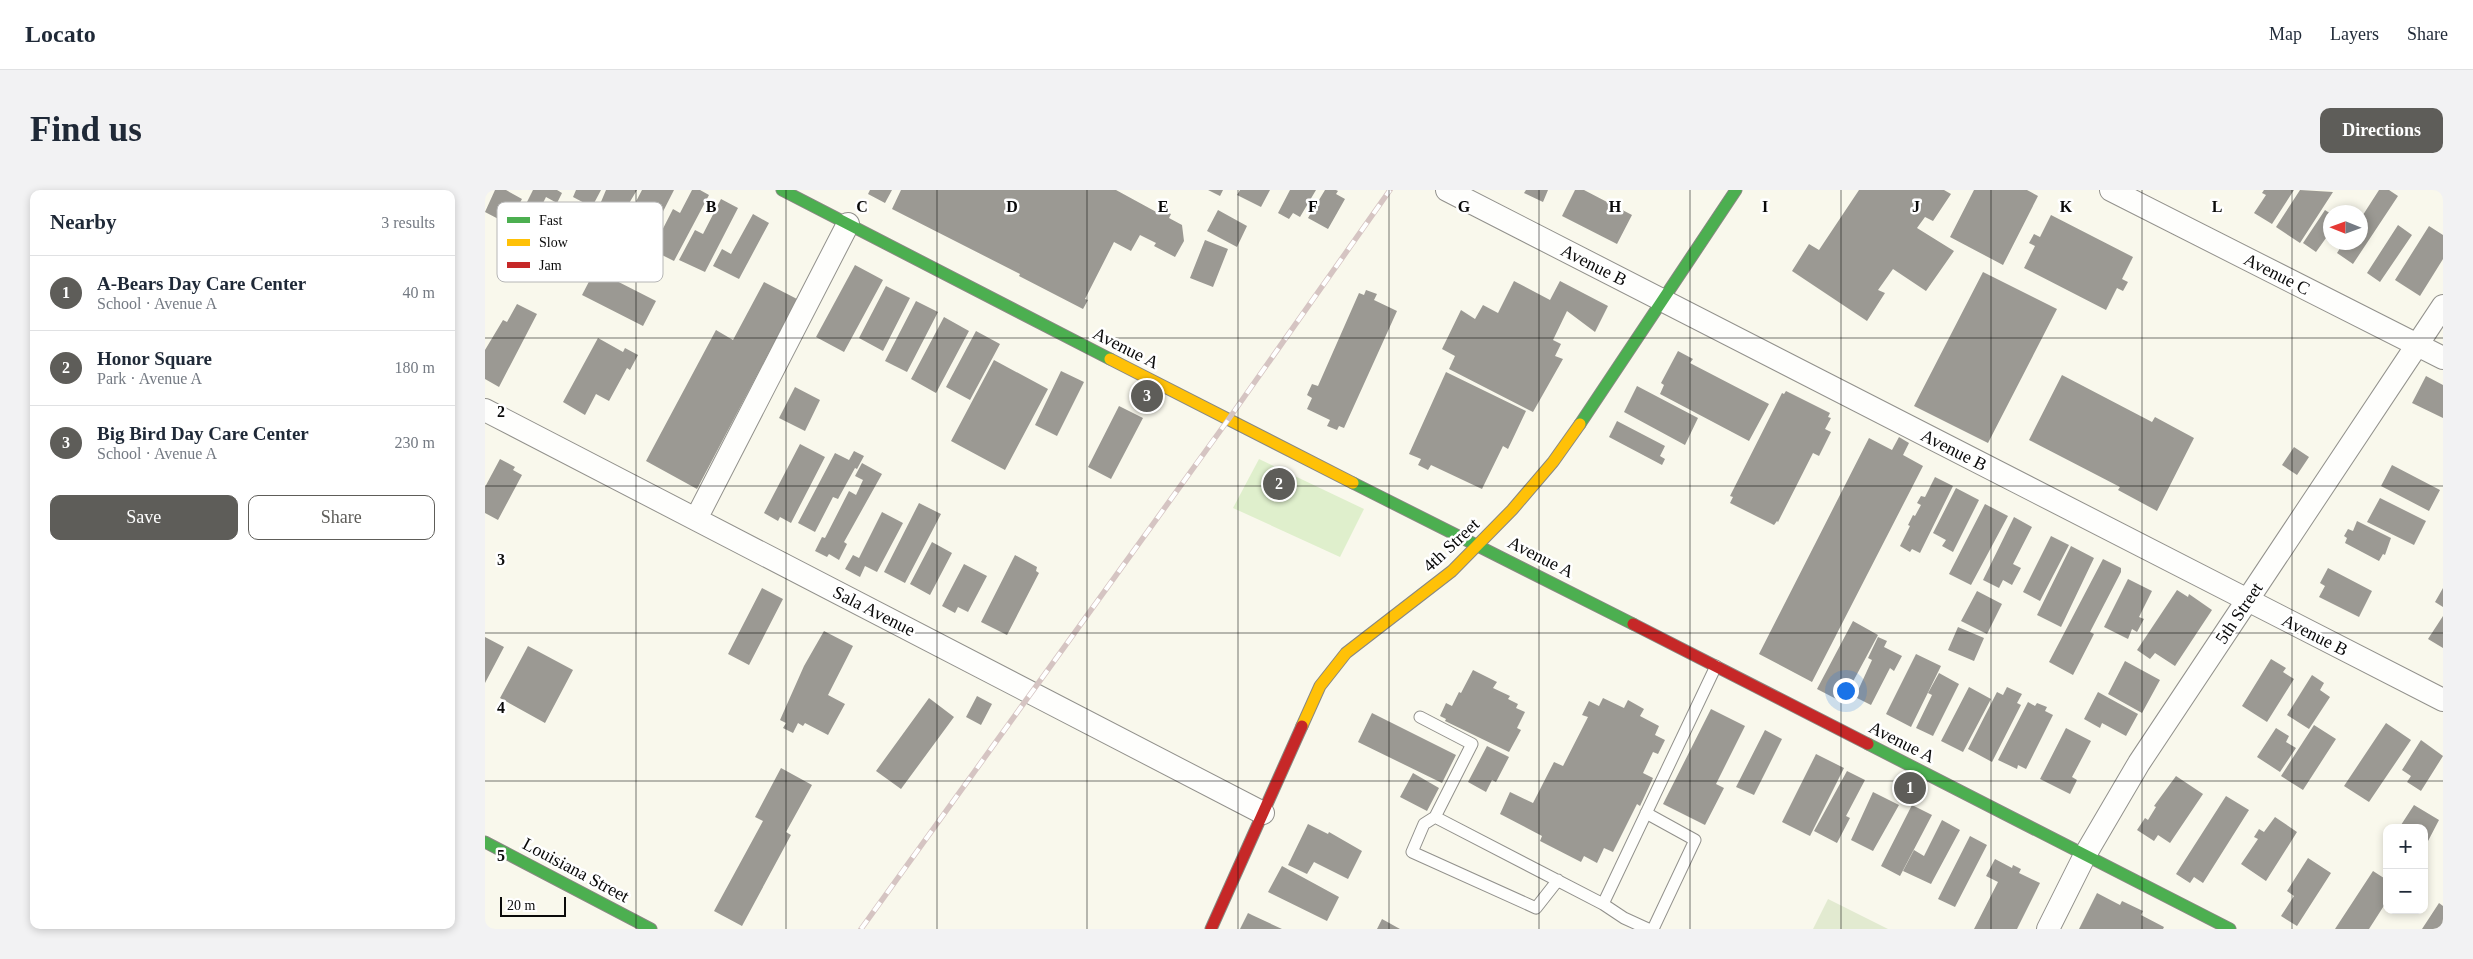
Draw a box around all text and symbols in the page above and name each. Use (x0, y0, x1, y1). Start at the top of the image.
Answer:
text: Locato (25, 21, 96, 47)
text: Map (2269, 24, 2302, 44)
text: Layers (2330, 24, 2379, 44)
text: Share (2407, 24, 2448, 44)
button: Directions (2320, 108, 2443, 153)
text: Find us (30, 110, 142, 149)
text: B (706, 198, 717, 215)
text: C (856, 198, 868, 215)
text: D (1006, 198, 1018, 215)
text: E (1158, 198, 1168, 215)
text: F (1308, 198, 1318, 215)
text: G (1458, 198, 1471, 215)
text: H (1609, 198, 1622, 215)
text: I (1762, 198, 1768, 215)
text: J (1912, 198, 1920, 215)
text: K (2060, 198, 2073, 215)
text: L (2212, 198, 2222, 215)
legend (497, 202, 663, 282)
north arrow (2323, 205, 2368, 250)
text: Nearby (50, 210, 117, 234)
text: Fast (539, 213, 562, 228)
text: 3 results (381, 214, 435, 231)
text: Slow (539, 235, 569, 250)
street label: Avenue B (1558, 240, 1630, 290)
street label: Avenue C (2241, 249, 2313, 299)
text: Jam (539, 258, 562, 273)
text: A-Bears Day Care Center (97, 273, 306, 294)
text: 1 (62, 284, 70, 301)
text: 40 m (403, 284, 435, 301)
text: School · Avenue A (97, 295, 217, 312)
street label: Avenue A (1090, 323, 1162, 373)
text: Honor Square (97, 348, 212, 369)
text: 2 (62, 359, 70, 376)
text: 180 m (395, 359, 435, 376)
text: Park · Avenue A (97, 370, 202, 387)
pin: 3 (1131, 377, 1163, 415)
text: 2 (497, 403, 505, 420)
text: Big Bird Day Care Center (97, 423, 309, 444)
street label: Avenue B (1918, 425, 1990, 475)
text: 3 (62, 434, 70, 451)
text: 230 m (395, 434, 435, 451)
text: School · Avenue A (97, 445, 217, 462)
pin: 2 (1263, 465, 1295, 503)
button: Save (50, 495, 238, 540)
button: Share (248, 495, 435, 540)
street label: 4th Street (1419, 514, 1483, 576)
street label: Avenue A (1505, 532, 1577, 582)
text: 3 (497, 551, 505, 568)
street label: 5th Street (2211, 579, 2267, 647)
street label: Sala Avenue (830, 582, 918, 640)
street label: Avenue B (2279, 610, 2351, 660)
your location (1833, 678, 1859, 704)
text: 4 (497, 699, 505, 716)
street label: Avenue A (1866, 717, 1938, 767)
pin: 1 (1894, 769, 1926, 807)
map controls (2383, 824, 2428, 914)
button: + (2383, 824, 2428, 869)
street label: Louisiana Street (519, 834, 633, 906)
text: 5 (497, 847, 505, 864)
button: − (2383, 869, 2428, 914)
scale bar (500, 894, 566, 917)
text: 20 m (507, 898, 535, 913)

